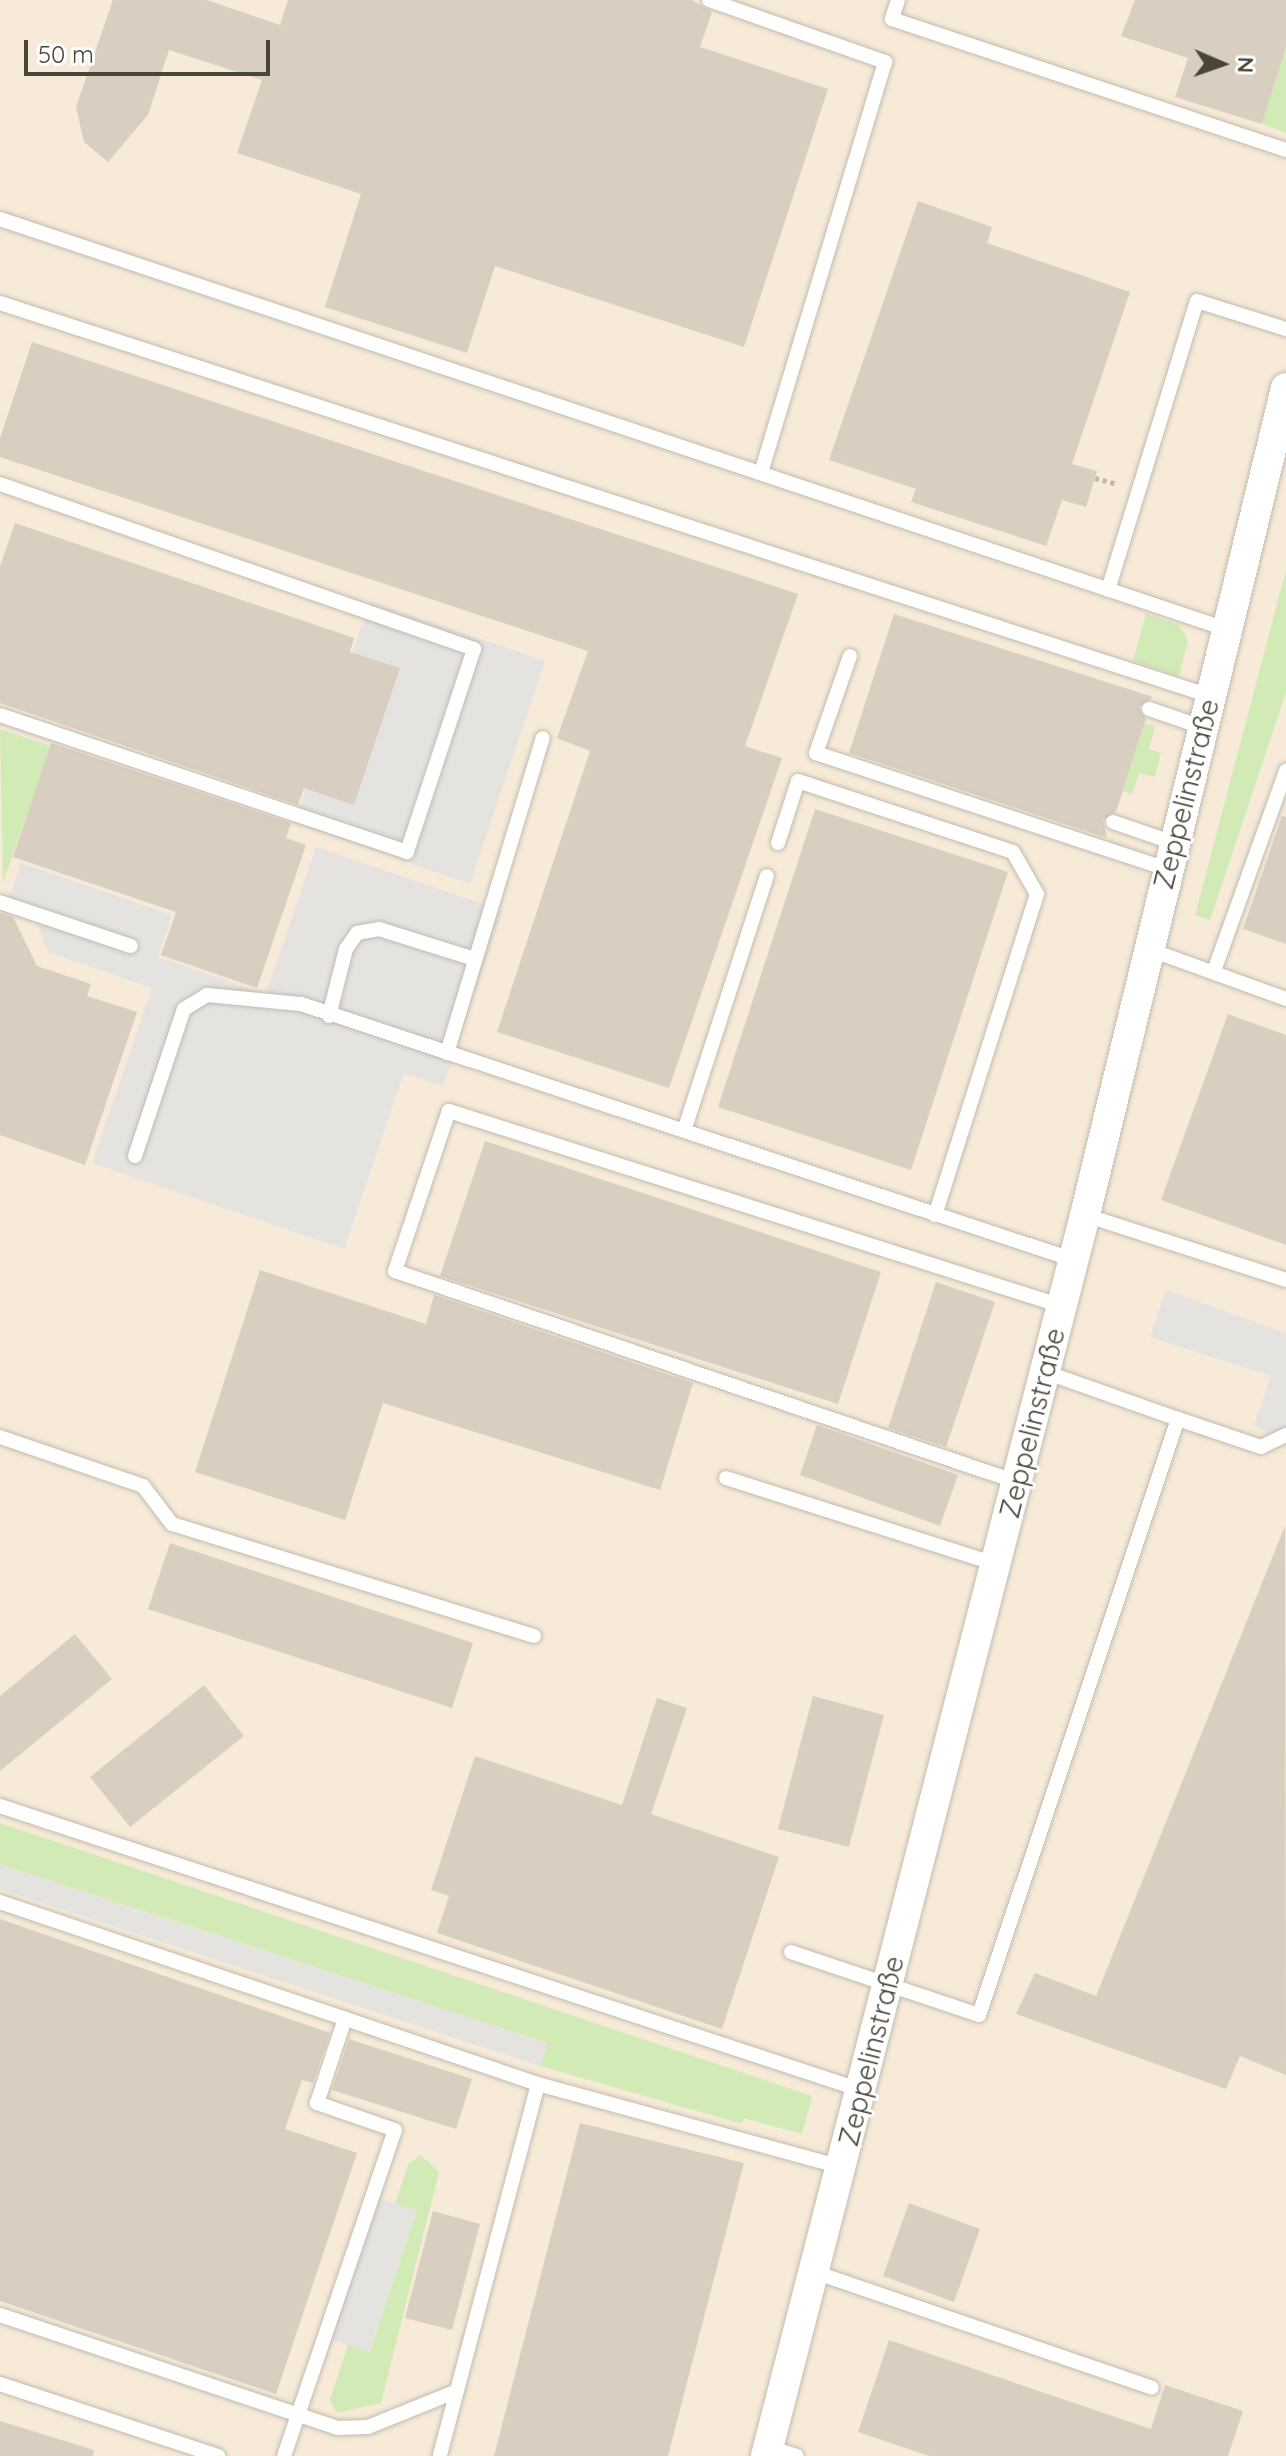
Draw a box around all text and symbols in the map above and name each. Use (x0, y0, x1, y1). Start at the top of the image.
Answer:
scale bar (28, 24, 274, 74)
north arrow (1182, 24, 1262, 104)
text: 50 m (38, 39, 94, 69)
text: N (1232, 56, 1260, 73)
street label: Zeppelinstraße (1146, 695, 1226, 893)
street label: Zeppelinstraße (992, 1324, 1072, 1522)
street label: Zeppelinstraße (831, 1952, 911, 2150)

